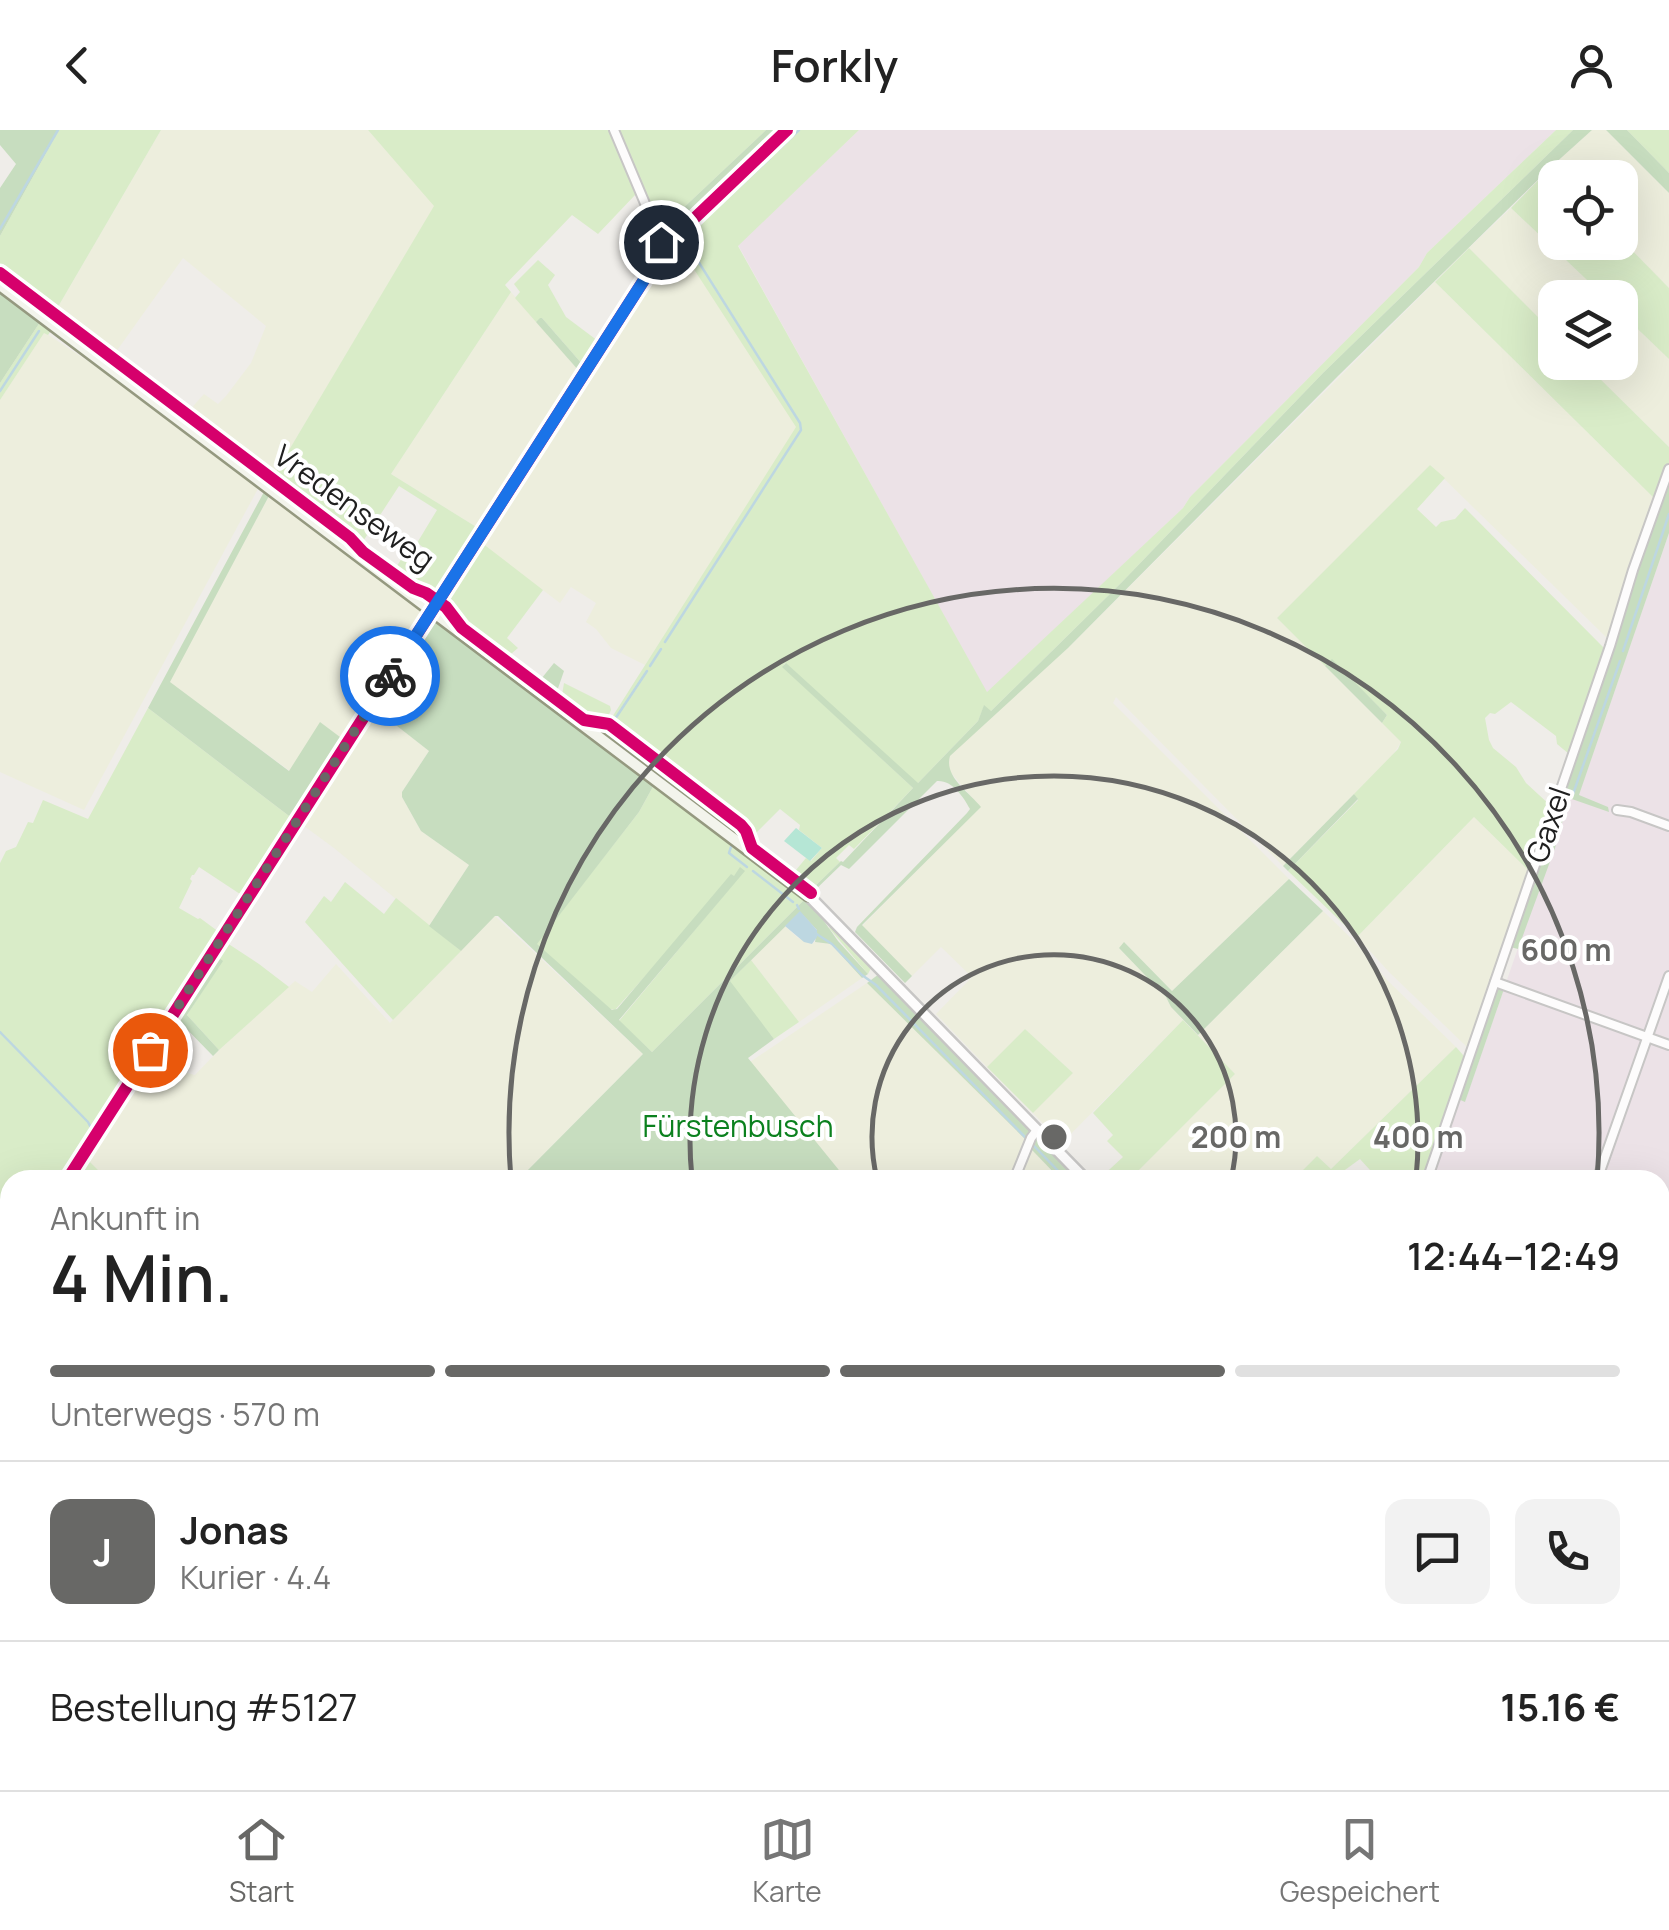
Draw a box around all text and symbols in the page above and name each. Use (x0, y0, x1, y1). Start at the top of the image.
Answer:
text: Forkly (771, 34, 898, 96)
icon: back (50, 38, 105, 93)
icon: person (1564, 38, 1619, 93)
map controls (1538, 160, 1638, 380)
button: locate (1538, 160, 1638, 260)
pin (619, 200, 704, 285)
icon: home (634, 215, 689, 270)
button: layers (1538, 280, 1638, 380)
street label: Vredenseweg (266, 435, 443, 579)
courier (340, 626, 440, 726)
icon: bike (363, 649, 418, 704)
street label: Gaxel (1516, 781, 1580, 868)
text: 600 m (1520, 929, 1612, 970)
pin (108, 1008, 193, 1093)
icon: bag (123, 1023, 178, 1078)
park label: Fürstenbusch (643, 1105, 833, 1146)
text: 200 m (1191, 1116, 1281, 1157)
text: 400 m (1373, 1116, 1463, 1157)
centre of rings (1036, 1119, 1072, 1155)
text: Ankunft in (50, 1196, 200, 1240)
text: 12:44–12:49 (1407, 1229, 1620, 1281)
text: 4 Min. (50, 1233, 233, 1322)
text: Unterwegs · 570 m (50, 1392, 320, 1436)
button: chat (1385, 1499, 1490, 1604)
button: phone (1515, 1499, 1620, 1604)
text: Jonas (180, 1503, 289, 1555)
text: J (93, 1525, 112, 1577)
text: Kurier · 4.4 (180, 1555, 331, 1599)
text: Bestellung #5127 (50, 1680, 358, 1732)
text: 15.16 € (1500, 1680, 1620, 1732)
tab: Start (229, 1812, 294, 1910)
tab: Karte (752, 1812, 822, 1910)
tab: Gespeichert (1280, 1812, 1440, 1910)

